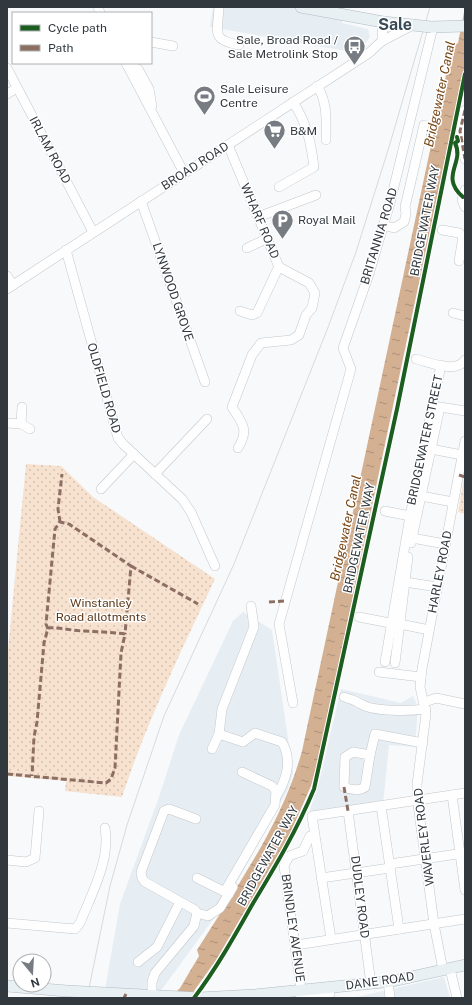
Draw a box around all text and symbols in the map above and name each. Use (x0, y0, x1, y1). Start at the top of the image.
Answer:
legend (12, 12, 152, 64)
district label: Sale (378, 15, 412, 34)
text: Cycle path (48, 21, 107, 35)
place label: Sale, Broad Road / Sale Metrolink Stop (228, 33, 339, 61)
bus stop icon: Sale, Broad Road / Sale Metrolink Stop (341, 34, 367, 67)
water label: Bridgewater Canal (421, 40, 458, 148)
text: Path (48, 41, 74, 55)
place label: Sale Leisure Centre (220, 82, 289, 110)
sports icon: Sale Leisure Centre (192, 83, 218, 116)
street label: IRLAM ROAD (26, 114, 74, 186)
supermarket icon: B&M (261, 118, 287, 151)
place label: B&M (290, 124, 317, 138)
street label: BROAD ROAD (159, 139, 231, 193)
street label: BRIDGEWATER WAY (407, 164, 443, 277)
street label: WHARF ROAD (238, 181, 282, 261)
street label: BRITANNIA ROAD (358, 186, 400, 286)
parking icon: Royal Mail (269, 207, 295, 240)
place label: Royal Mail (298, 213, 356, 227)
street label: LYNWOOD GROVE (150, 241, 196, 343)
street label: OLDFIELD ROAD (84, 341, 124, 435)
street label: BRIDGEWATER STREET (404, 374, 446, 506)
water label: Bridgewater Canal (327, 474, 364, 582)
street label: BRIDGEWATER WAY (340, 481, 378, 594)
street label: HARLEY ROAD (425, 530, 455, 614)
park label: Winstanley Road allotments (56, 596, 146, 624)
street label: WAVERLEY ROAD (411, 787, 437, 887)
street label: BRIDGEWATER WAY (235, 803, 302, 908)
street label: DUDLEY ROAD (348, 855, 372, 939)
street label: BRINDLEY AVENUE (278, 873, 308, 983)
north arrow (12, 953, 52, 993)
street label: DANE ROAD (345, 969, 415, 993)
text: N (29, 975, 41, 990)

